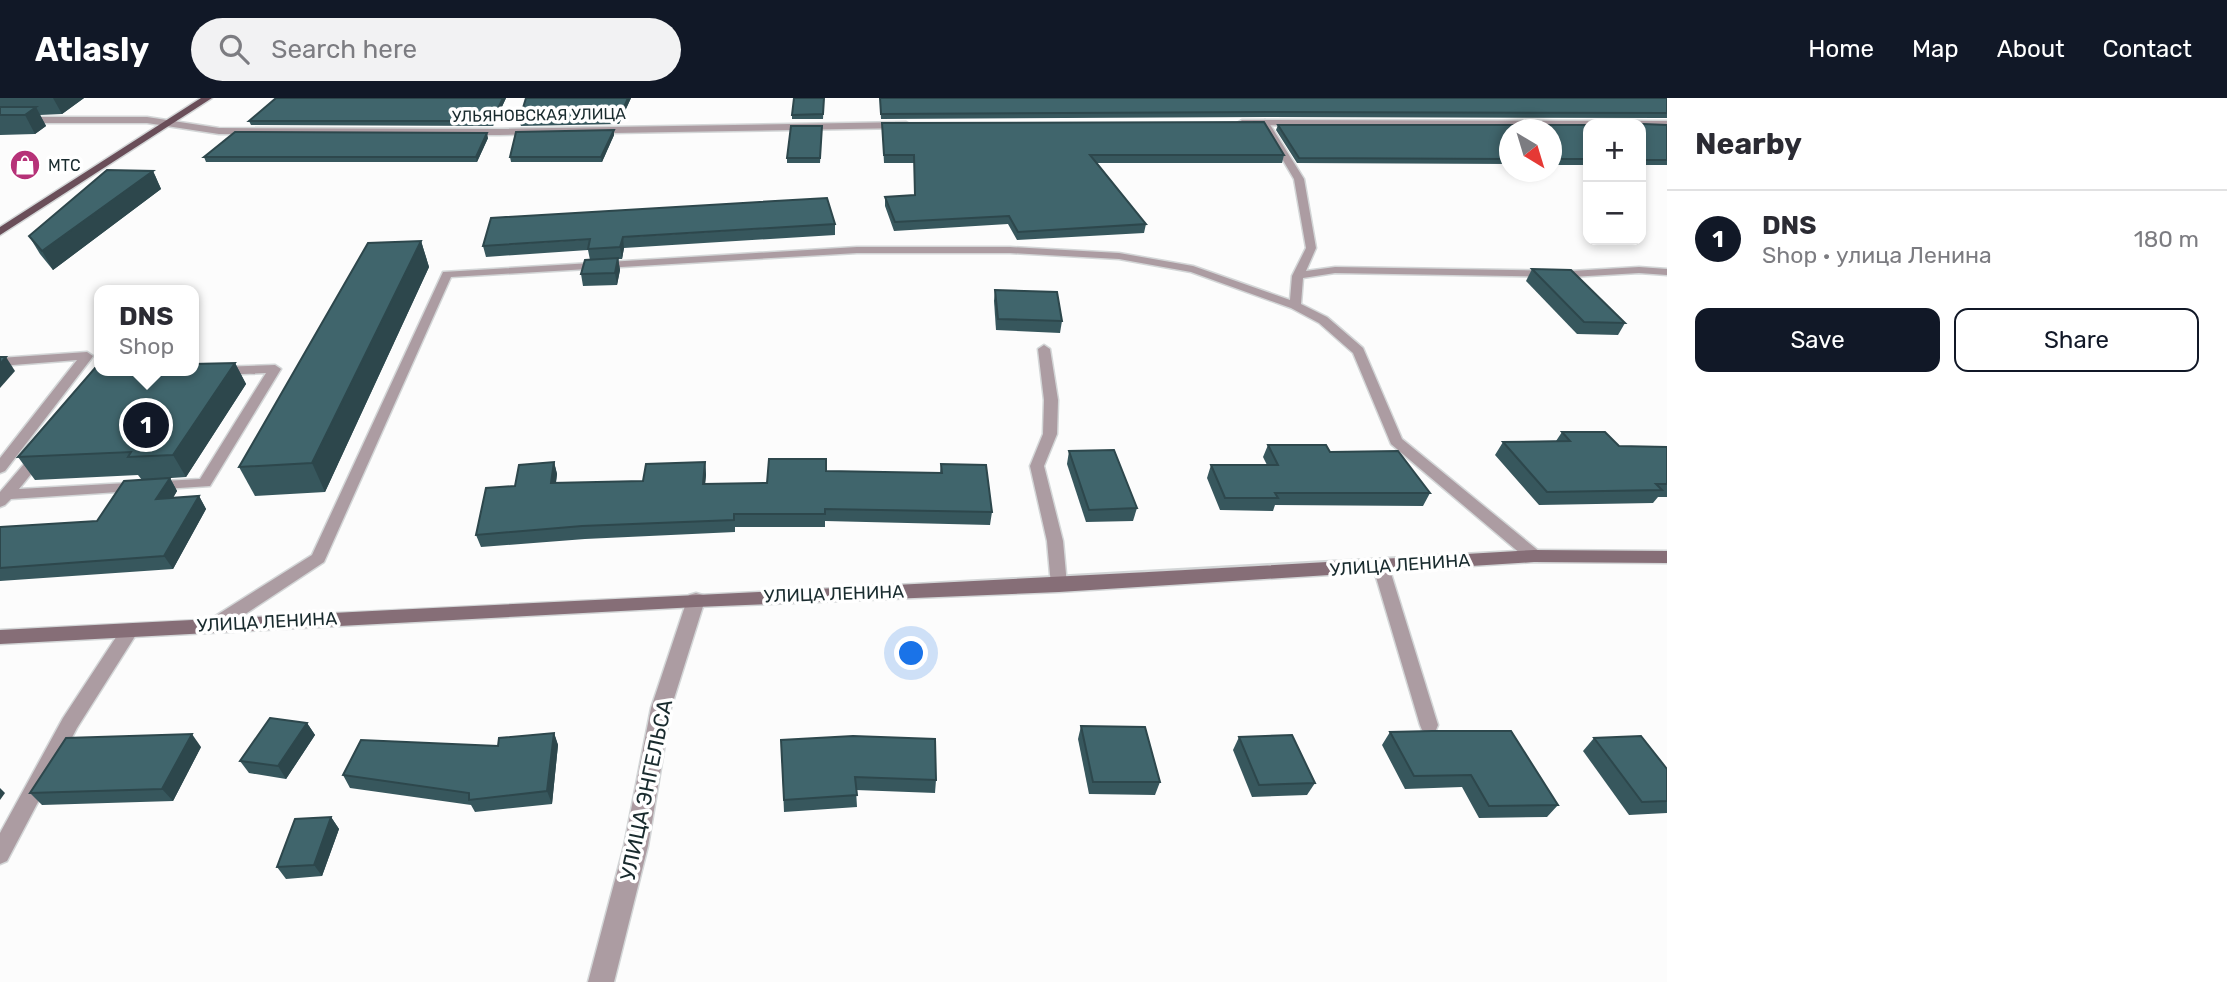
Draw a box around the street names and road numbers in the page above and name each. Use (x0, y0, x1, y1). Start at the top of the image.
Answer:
street label: УЛЬЯНОВСКАЯ УЛИЦА (452, 104, 626, 126)
street label: УЛИЦА ЛЕНИНА (1329, 549, 1471, 581)
street label: УЛИЦА ЛЕНИНА (763, 581, 905, 607)
street label: УЛИЦА ЛЕНИНА (196, 607, 338, 637)
street label: УЛИЦА ЭНГЕЛЬСА (615, 697, 677, 883)

